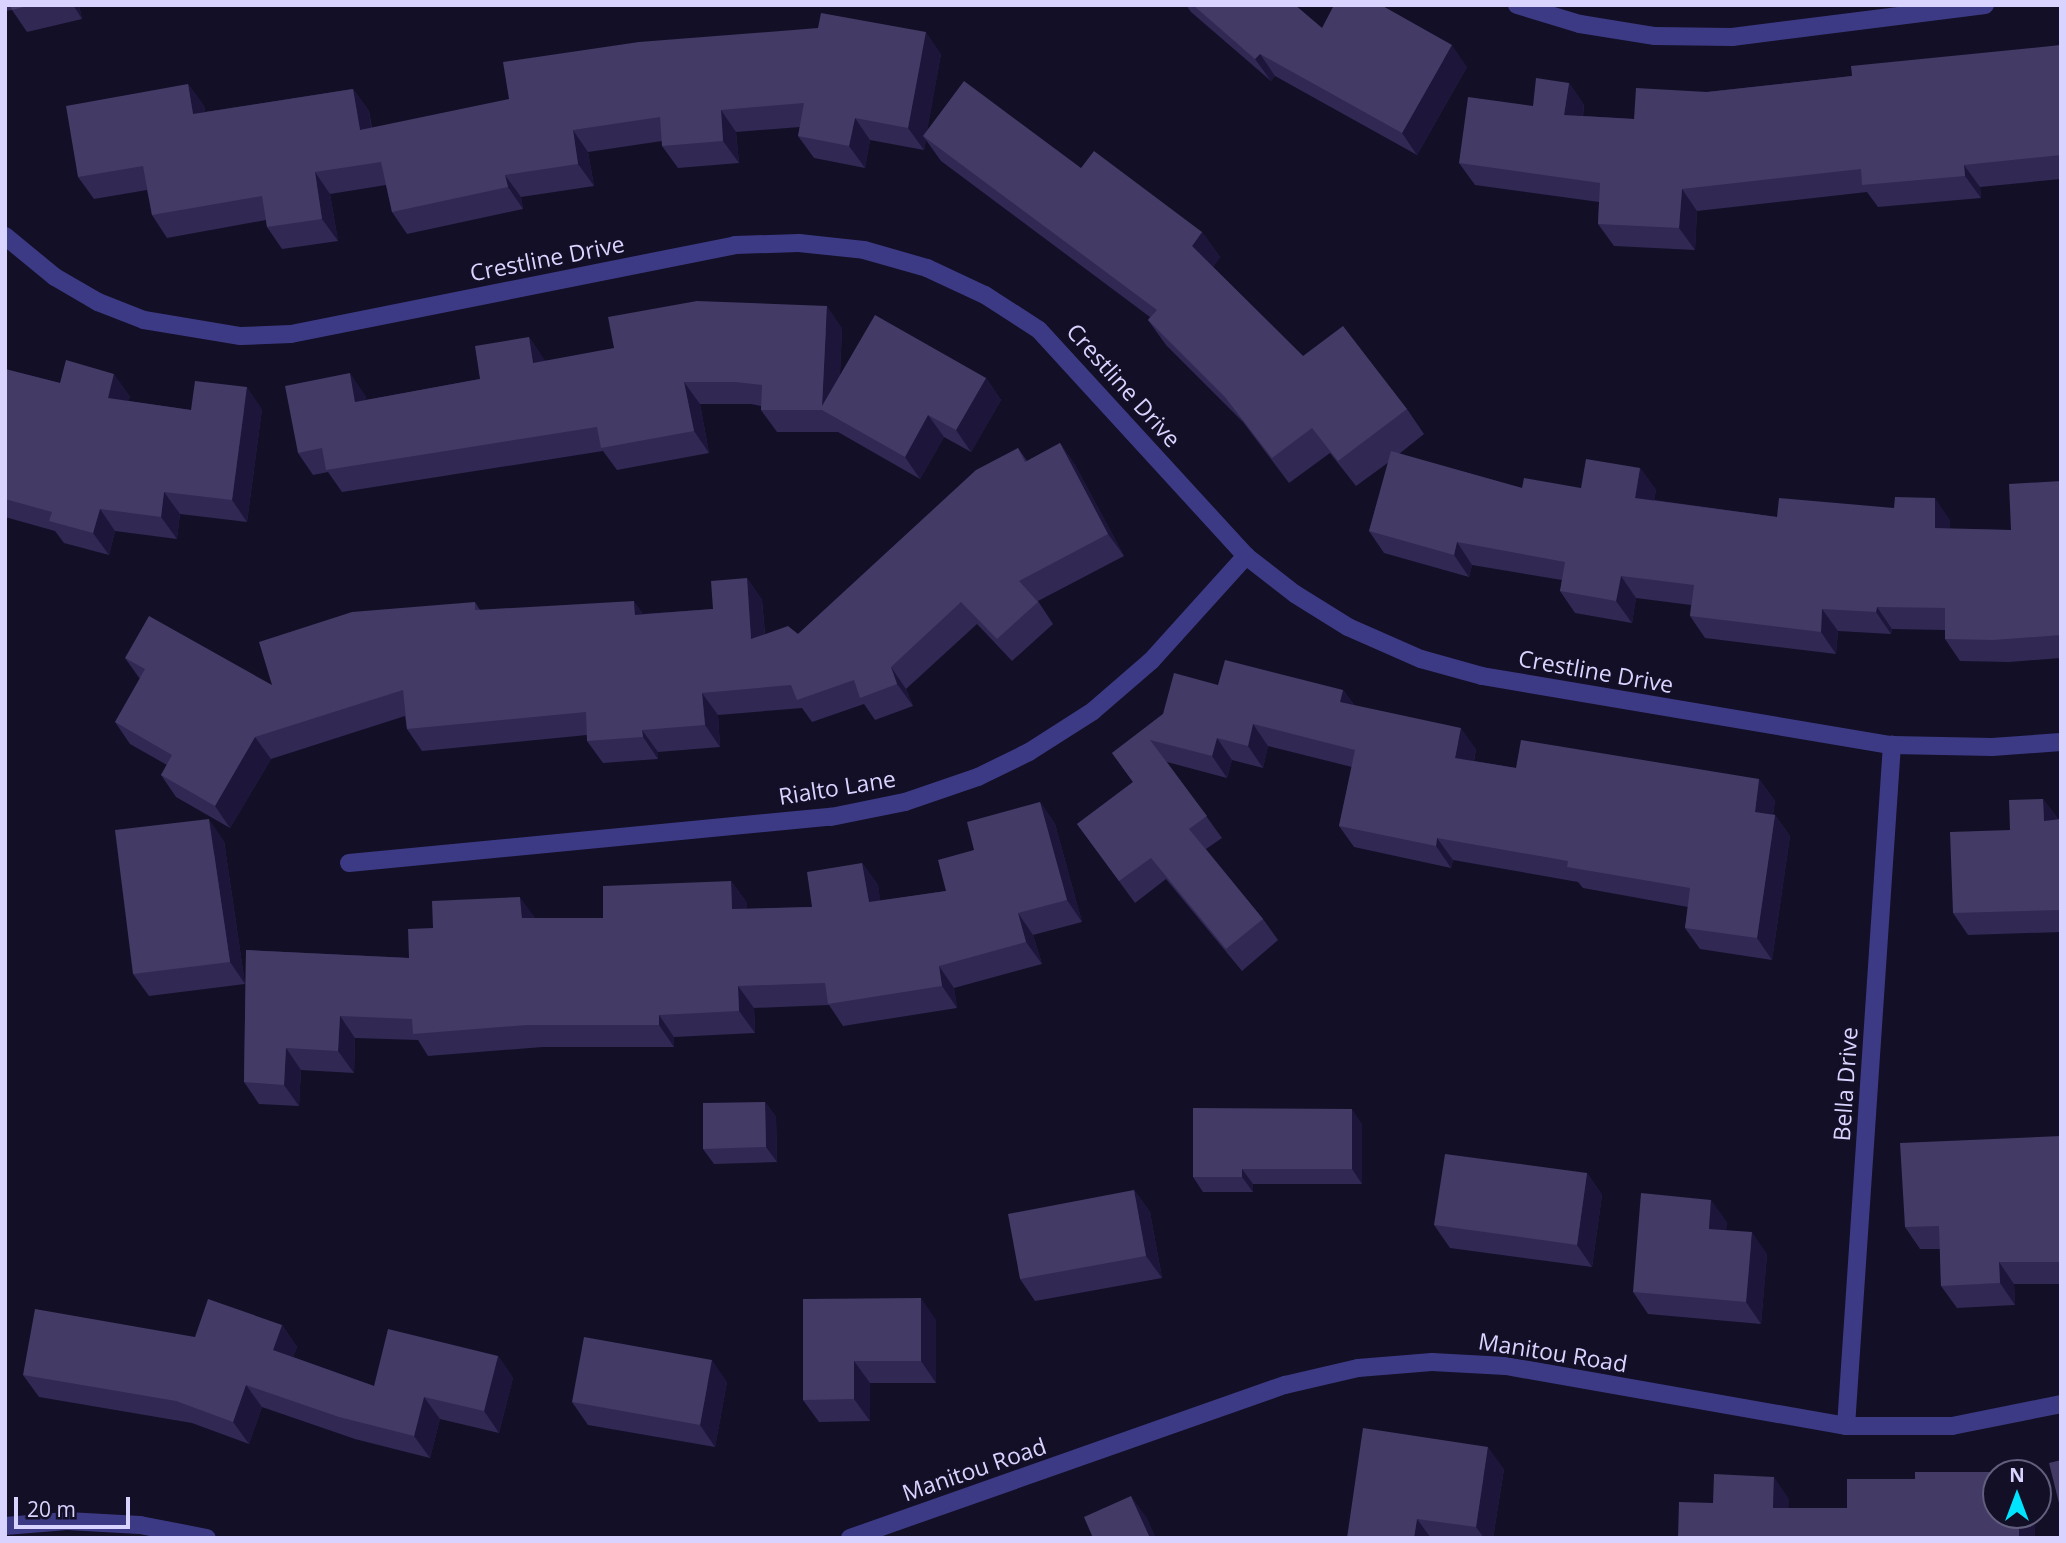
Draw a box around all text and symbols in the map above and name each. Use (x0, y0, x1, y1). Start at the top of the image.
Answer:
street label: Crestline Drive (467, 229, 627, 287)
street label: Crestline Drive (1061, 317, 1187, 453)
street label: Crestline Drive (1516, 644, 1676, 698)
street label: Rialto Lane (776, 764, 898, 810)
street label: Bella Drive (1827, 1026, 1863, 1142)
street label: Manitou Road (1477, 1327, 1629, 1377)
street label: Manitou Road (898, 1431, 1050, 1507)
north arrow (1982, 1459, 2052, 1529)
text: N (2009, 1462, 2025, 1488)
scale bar (18, 1484, 133, 1528)
text: 20 m (27, 1495, 76, 1523)

